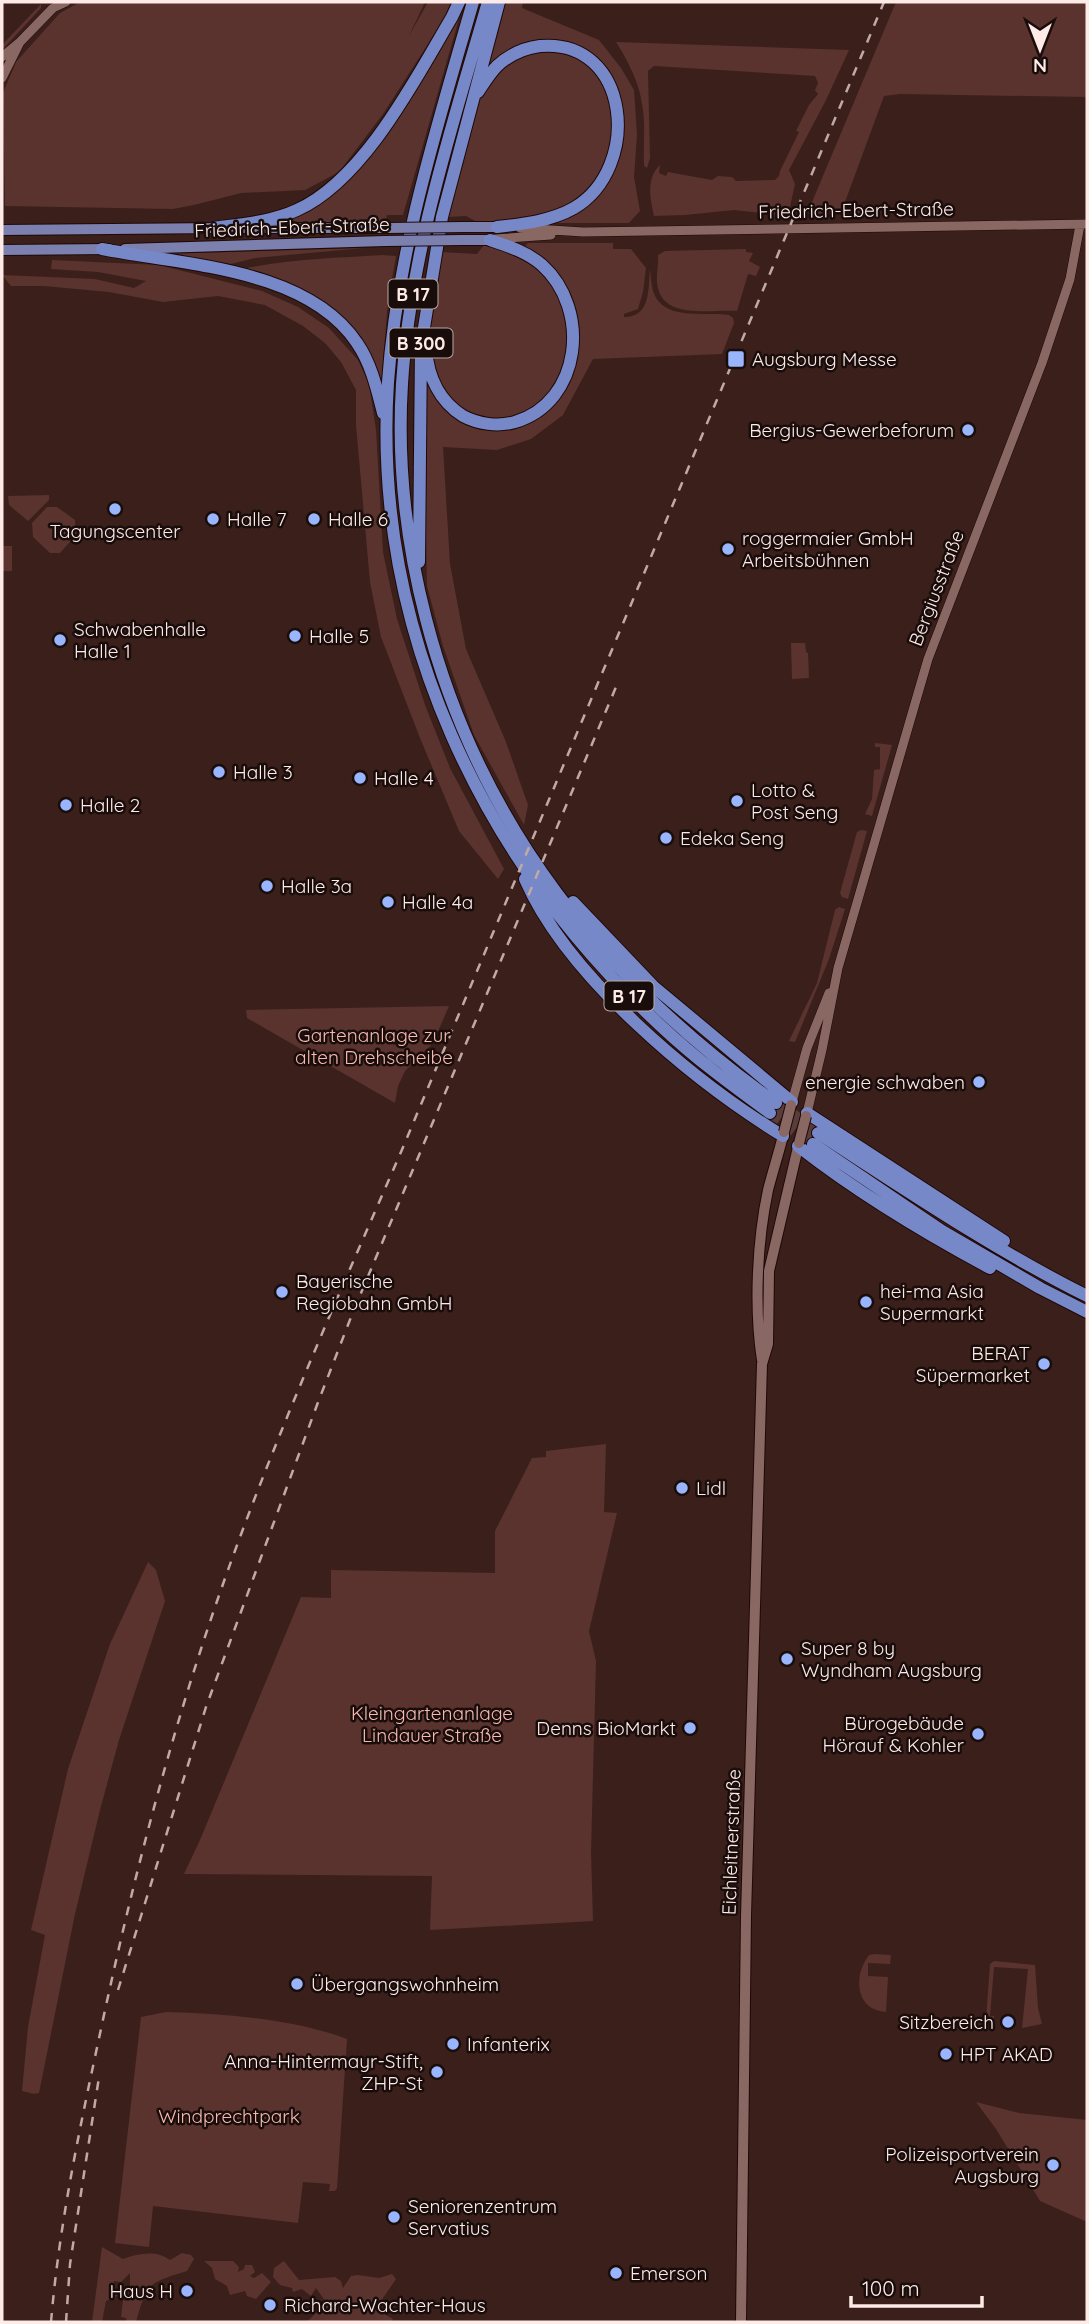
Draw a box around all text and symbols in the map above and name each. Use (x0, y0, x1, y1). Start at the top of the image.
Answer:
north arrow (1005, 14, 1075, 84)
text: N (1033, 54, 1047, 78)
street label: Friedrich-Ebert-Straße (758, 196, 954, 224)
street label: Friedrich-Ebert-Straße (194, 212, 390, 242)
road number: B 17 (388, 280, 438, 308)
road number: B 300 (390, 328, 452, 358)
place label: Augsburg Messe (752, 347, 897, 371)
marker: Augsburg Messe (726, 349, 746, 369)
place label: Bergius-Gewerbeforum (749, 418, 954, 442)
marker: Bergius-Gewerbeforum (960, 422, 976, 438)
marker: Tagungscenter (107, 501, 123, 517)
place label: Halle 7 (227, 507, 287, 531)
place label: Halle 6 (328, 507, 388, 531)
marker: Halle 7 (205, 511, 221, 527)
marker: Halle 6 (306, 511, 322, 527)
place label: Tagungscenter (49, 519, 181, 543)
place label: roggermaier GmbH Arbeitsbühnen (742, 526, 914, 572)
street label: Bergiusstraße (903, 527, 969, 649)
marker: roggermaier GmbH Arbeitsbühnen (720, 541, 736, 557)
place label: Schwabenhalle Halle 1 (74, 617, 206, 663)
place label: Halle 5 (309, 624, 369, 648)
marker: Halle 5 (287, 628, 303, 644)
marker: Schwabenhalle Halle 1 (52, 632, 68, 648)
place label: Halle 3 (233, 760, 293, 784)
marker: Halle 3 (211, 764, 227, 780)
place label: Halle 4 (374, 766, 434, 790)
marker: Halle 4 (352, 770, 368, 786)
place label: Lotto & Post Seng (751, 778, 838, 824)
place label: Halle 2 (80, 793, 140, 817)
marker: Lotto & Post Seng (729, 793, 745, 809)
marker: Halle 2 (58, 797, 74, 813)
place label: Edeka Seng (680, 826, 784, 850)
marker: Edeka Seng (658, 830, 674, 846)
place label: Halle 3a (281, 874, 352, 898)
marker: Halle 3a (259, 878, 275, 894)
place label: Halle 4a (402, 890, 473, 914)
marker: Halle 4a (380, 894, 396, 910)
road number: B 17 (604, 981, 654, 1010)
park label: Gartenanlage zur alten Drehscheibe (295, 1023, 453, 1069)
place label: energie schwaben (805, 1070, 965, 1094)
marker: energie schwaben (971, 1074, 987, 1090)
place label: Bayerische Regiobahn GmbH (296, 1269, 452, 1315)
place label: hei-ma Asia Supermarkt (880, 1279, 984, 1325)
marker: Bayerische Regiobahn GmbH (274, 1284, 290, 1300)
marker: hei-ma Asia Supermarkt (858, 1294, 874, 1310)
place label: BERAT Süpermarket (916, 1341, 1030, 1387)
marker: BERAT Süpermarket (1036, 1356, 1052, 1372)
place label: Lidl (696, 1476, 726, 1500)
marker: Lidl (674, 1480, 690, 1496)
place label: Super 8 by Wyndham Augsburg (801, 1636, 982, 1682)
marker: Super 8 by Wyndham Augsburg (779, 1651, 795, 1667)
park label: Kleingartenanlage Lindauer Straße (351, 1701, 513, 1747)
place label: Bürogebäude Hörauf & Kohler (823, 1711, 965, 1757)
place label: Denns BioMarkt (536, 1716, 676, 1740)
marker: Denns BioMarkt (682, 1720, 698, 1736)
marker: Bürogebäude Hörauf & Kohler (970, 1726, 986, 1742)
street label: Eichleitnerstraße (716, 1769, 746, 1915)
place label: Übergangswohnheim (311, 1972, 499, 1996)
marker: Übergangswohnheim (289, 1976, 305, 1992)
place label: Sitzbereich (899, 2010, 994, 2034)
marker: Sitzbereich (1000, 2014, 1016, 2030)
place label: Infanterix (467, 2032, 550, 2056)
marker: Infanterix (445, 2036, 461, 2052)
place label: HPT AKAD (960, 2042, 1053, 2066)
marker: HPT AKAD (938, 2046, 954, 2062)
place label: Anna-Hintermayr-Stift, ZHP-St (224, 2049, 423, 2095)
marker: Anna-Hintermayr-Stift, ZHP-St (429, 2064, 445, 2080)
park label: Windprechtpark (158, 2104, 300, 2128)
place label: Polizeisportverein Augsburg (885, 2142, 1039, 2188)
marker: Polizeisportverein Augsburg (1045, 2157, 1061, 2173)
place label: Seniorenzentrum Servatius (408, 2194, 557, 2240)
marker: Seniorenzentrum Servatius (386, 2209, 402, 2225)
place label: Emerson (630, 2261, 708, 2285)
scale bar (851, 2264, 982, 2308)
marker: Emerson (608, 2265, 624, 2281)
text: 100 m (862, 2275, 920, 2301)
place label: Haus H (109, 2279, 173, 2303)
marker: Haus H (179, 2283, 195, 2299)
place label: Richard-Wachter-Haus (284, 2293, 486, 2317)
marker: Richard-Wachter-Haus (262, 2297, 278, 2313)

